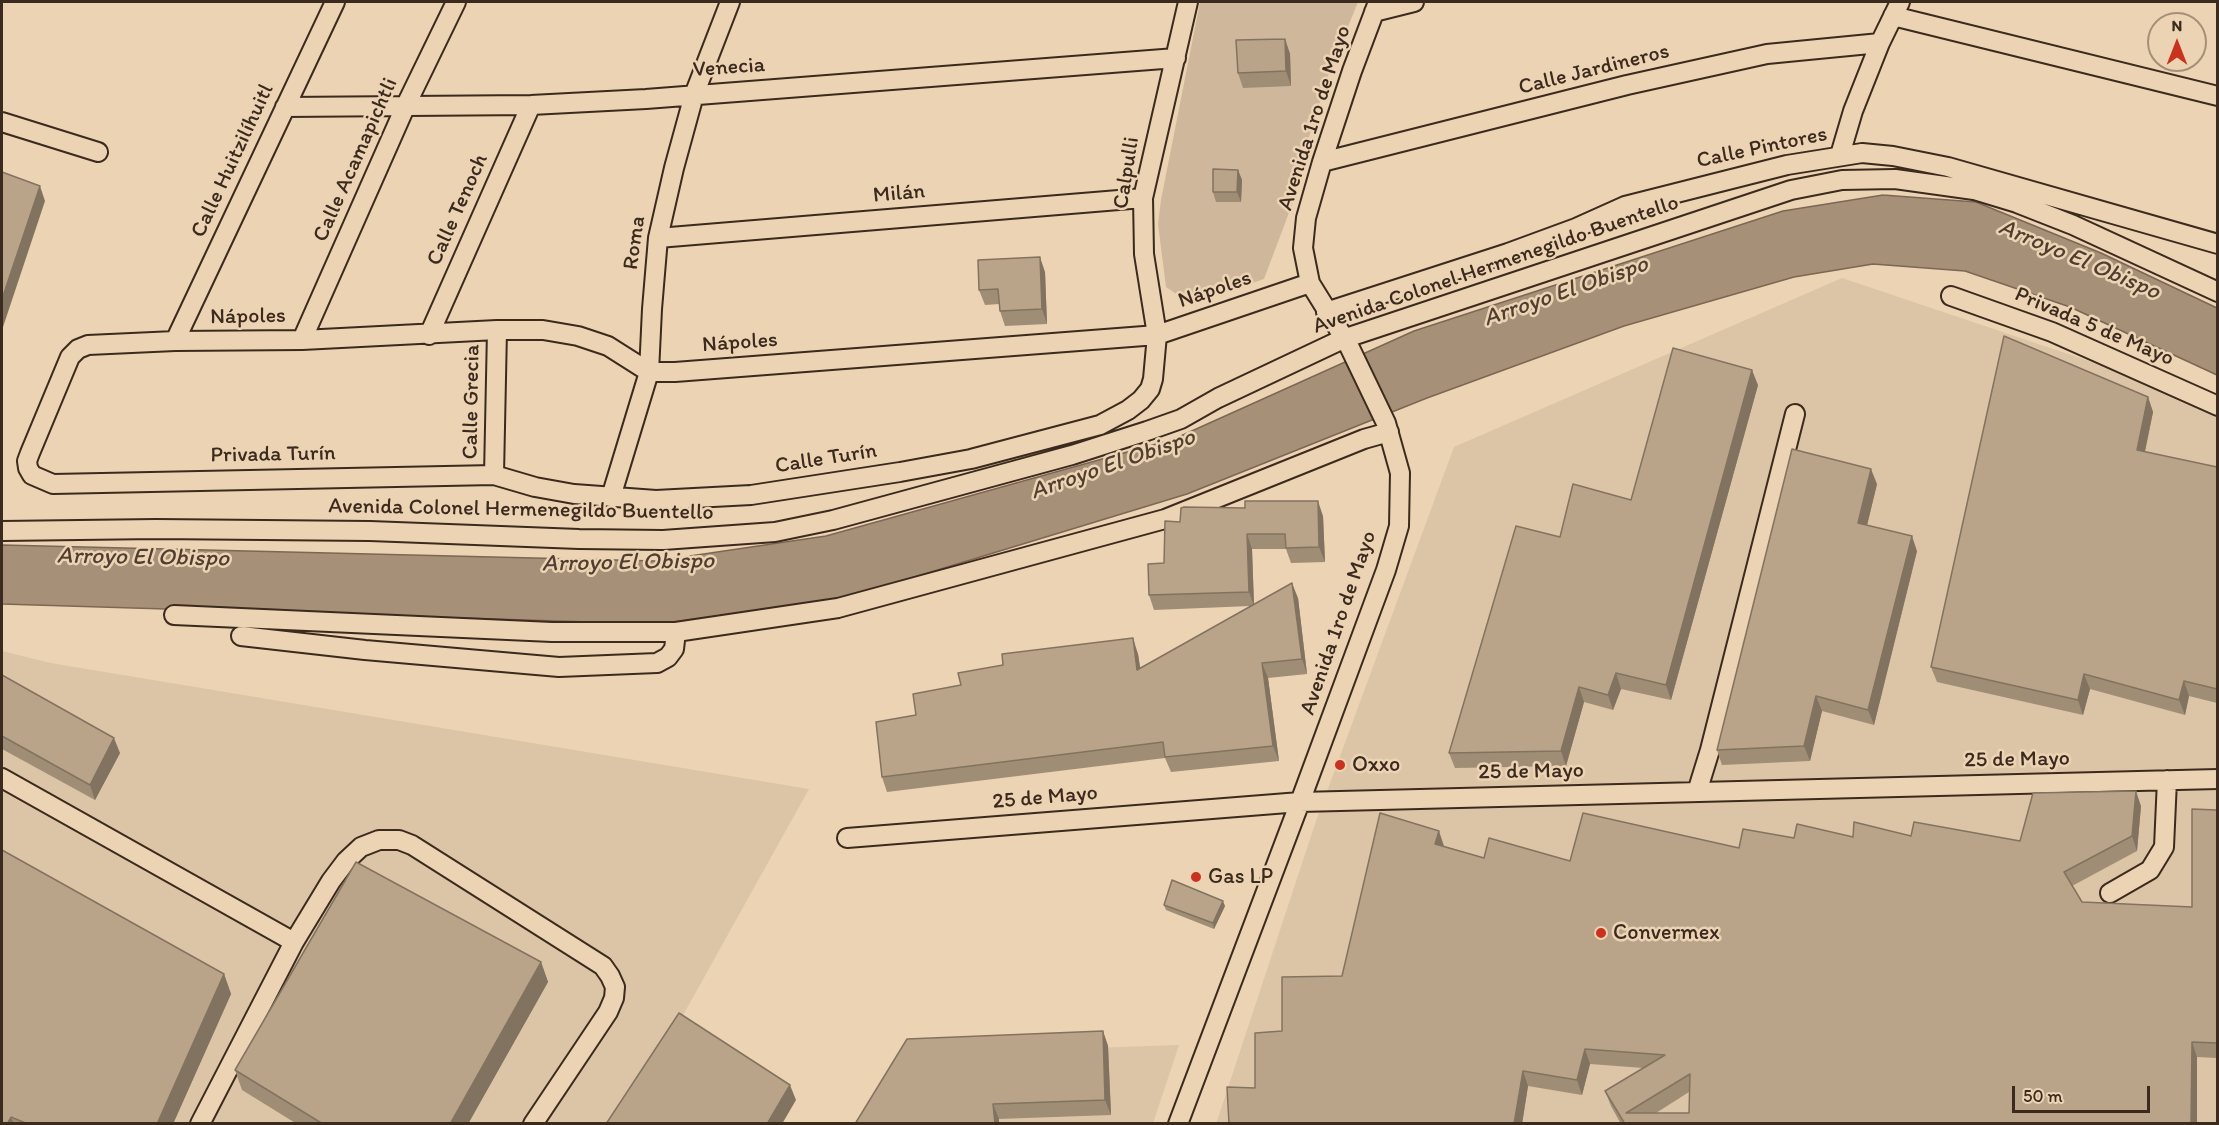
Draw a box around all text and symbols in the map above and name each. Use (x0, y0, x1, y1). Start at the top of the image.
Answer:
north arrow (2147, 12, 2207, 72)
text: N (2172, 16, 2182, 35)
street label: Avenida 1ro de Mayo (1273, 22, 1357, 214)
street label: Calle Jardineros (1516, 39, 1672, 101)
street label: Venecia (692, 52, 766, 84)
street label: Calle Acamapichtli (308, 74, 404, 246)
street label: Calle Huitzilíhuitl (186, 80, 280, 242)
street label: Calle Pintores (1694, 121, 1830, 175)
street label: Calpulli (1108, 135, 1146, 211)
street label: Calle Tenoch (422, 150, 494, 270)
street label: Milán (872, 179, 926, 209)
street label: Avenida Colonel Hermenegildo Buentello (1310, 190, 1682, 340)
water label: Arroyo El Obispo (1994, 213, 2164, 307)
street label: Roma (618, 215, 652, 271)
water label: Arroyo El Obispo (1480, 250, 1652, 334)
street label: Nápoles (1175, 265, 1255, 315)
street label: Privada 5 de Mayo (2010, 282, 2178, 372)
street label: Nápoles (210, 303, 286, 331)
street label: Nápoles (701, 327, 779, 359)
street label: Calle Grecia (458, 344, 486, 460)
water label: Arroyo El Obispo (1027, 423, 1199, 507)
street label: Calle Turín (773, 438, 879, 480)
street label: Privada Turín (210, 441, 336, 469)
street label: Avenida Colonel Hermenegildo Buentello (328, 493, 714, 527)
street label: Avenida 1ro de Mayo (1295, 528, 1383, 718)
water label: Arroyo El Obispo (57, 542, 229, 574)
water label: Arroyo El Obispo (542, 547, 714, 579)
street label: 25 de Mayo (1964, 746, 2070, 774)
place label: Oxxo (1352, 752, 1400, 778)
marker: Oxxo (1333, 758, 1347, 772)
street label: 25 de Mayo (1478, 758, 1584, 786)
street label: 25 de Mayo (991, 780, 1099, 816)
place label: Gas LP (1208, 864, 1273, 890)
marker: Gas LP (1189, 870, 1203, 884)
place label: Convermex (1613, 920, 1720, 946)
marker: Convermex (1594, 926, 1608, 940)
scale bar (2015, 1074, 2153, 1112)
text: 50 m (2023, 1085, 2063, 1107)

